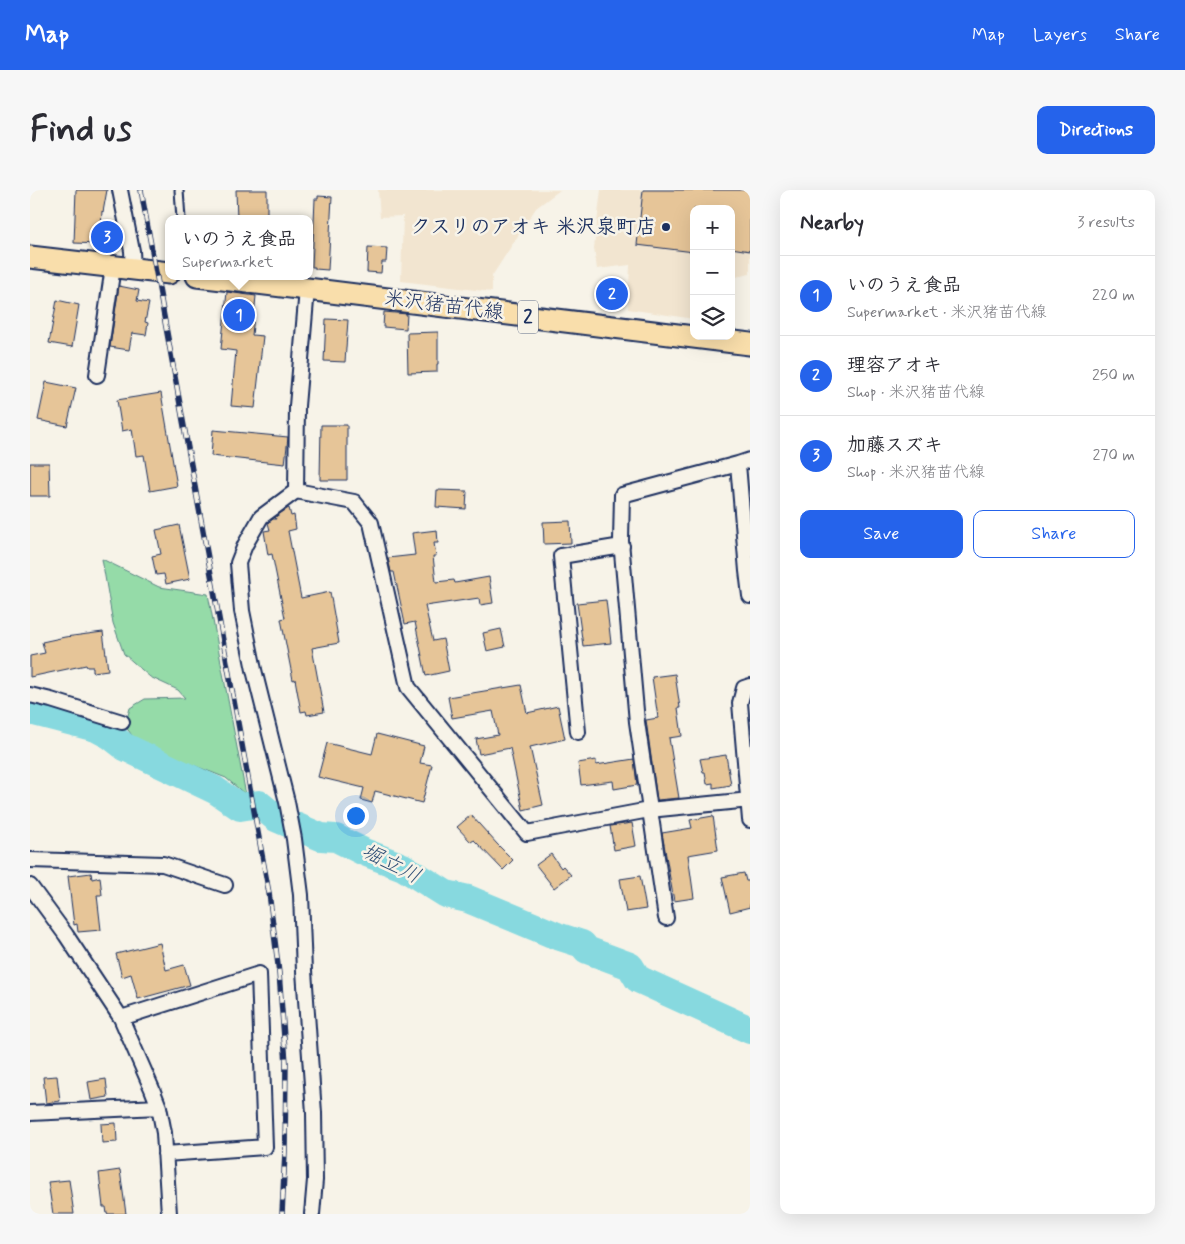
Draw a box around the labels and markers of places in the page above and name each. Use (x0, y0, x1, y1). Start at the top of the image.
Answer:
place label: クスリのアオキ 米沢泉町店 (411, 214, 656, 241)
pin: 3 (91, 218, 123, 256)
marker: クスリのアオキ 米沢泉町店 (660, 221, 672, 233)
pin: 2 (596, 275, 628, 313)
pin: 1 (223, 296, 255, 334)

